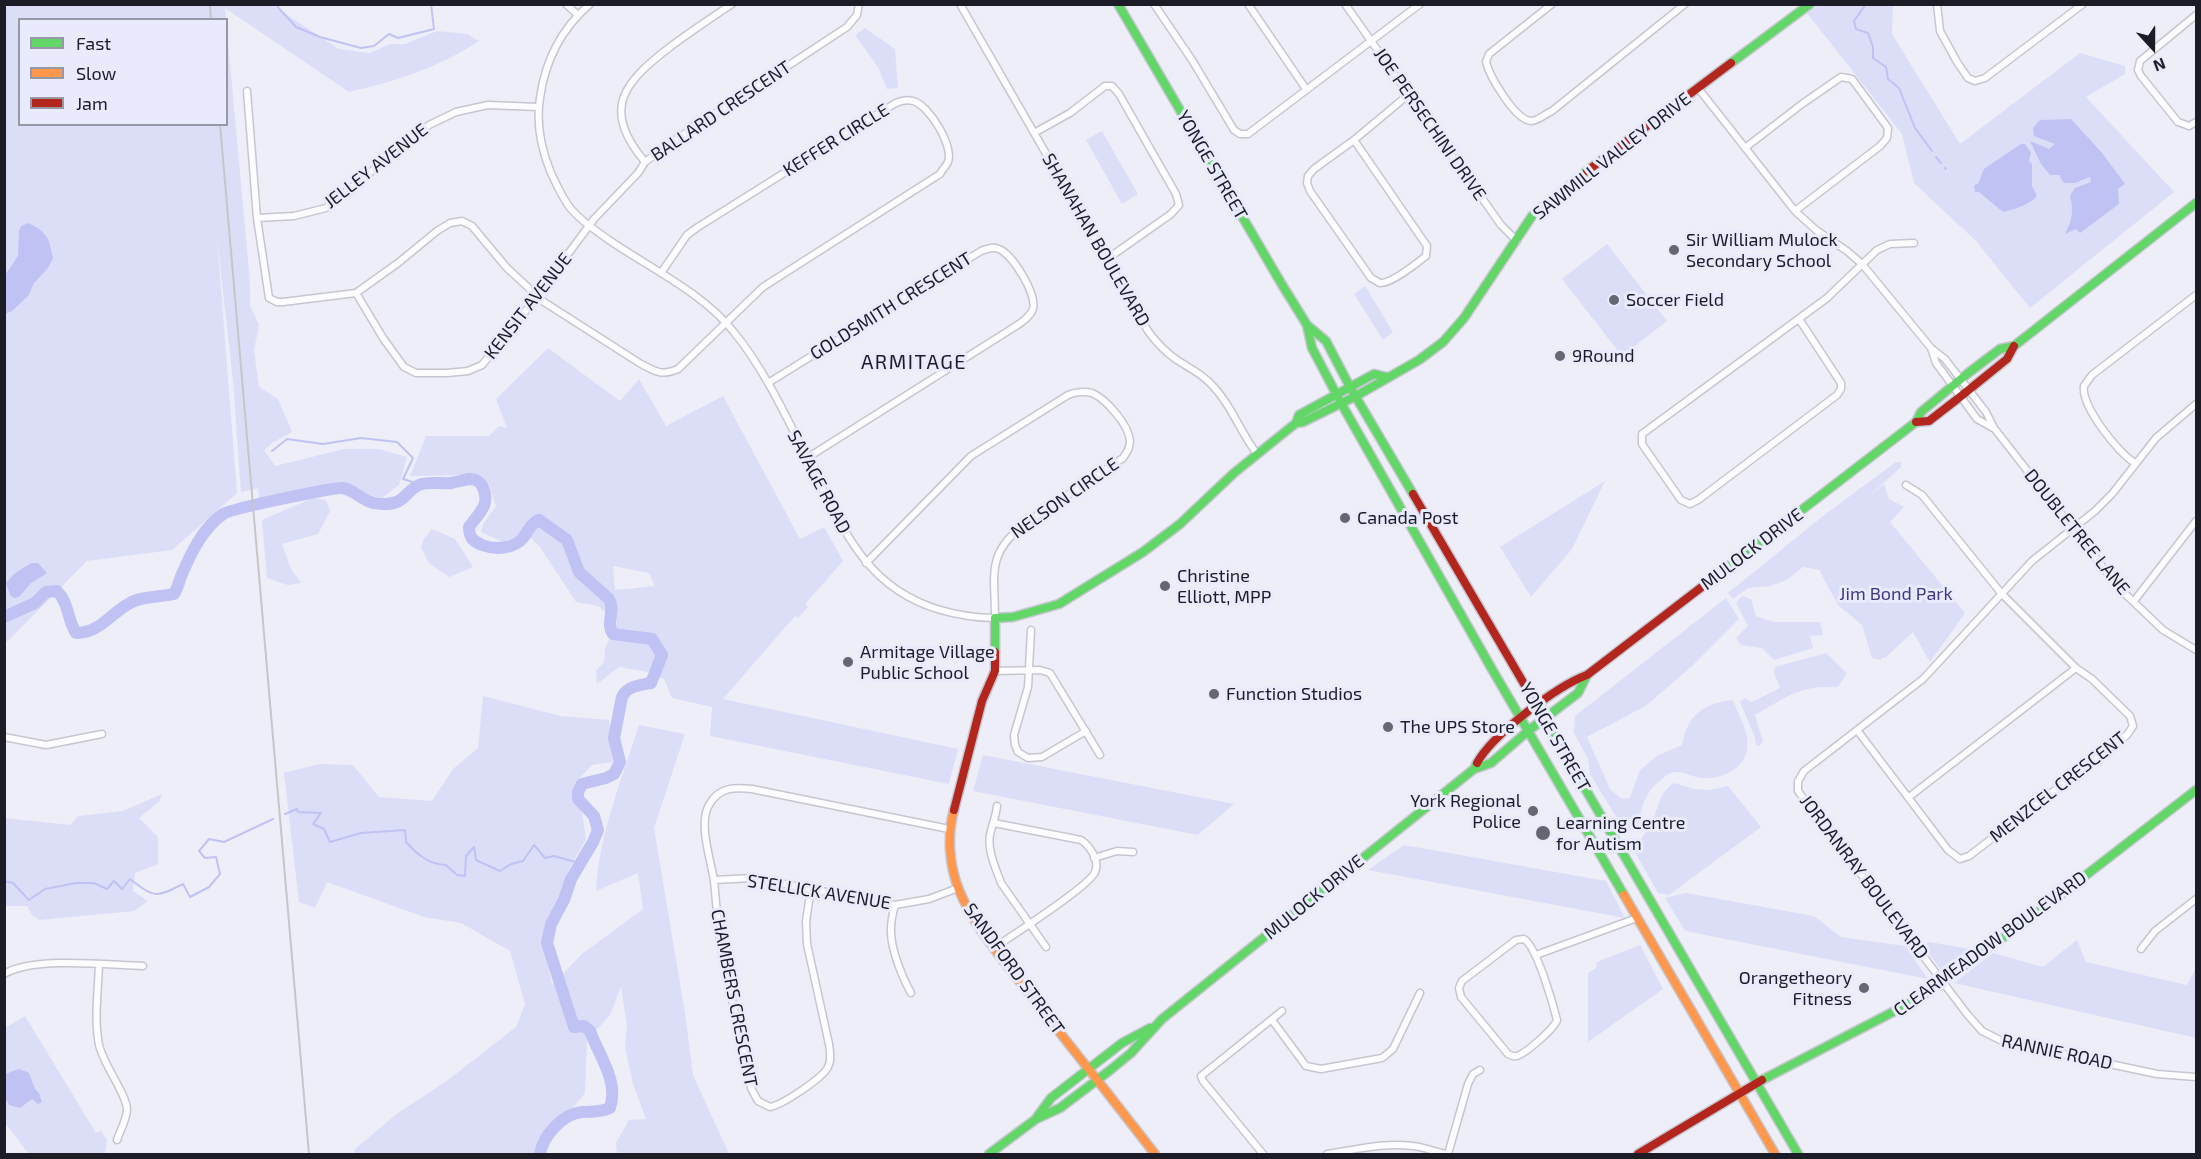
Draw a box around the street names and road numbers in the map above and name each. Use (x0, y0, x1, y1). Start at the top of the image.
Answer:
street label: JOE PERSECHINI DRIVE (1369, 44, 1491, 204)
street label: BALLARD CRESCENT (647, 56, 795, 166)
street label: SAWMILL VALLEY DRIVE (1529, 88, 1695, 224)
street label: KEFFER CIRCLE (779, 99, 893, 181)
street label: YONGE STREET (1172, 107, 1252, 223)
street label: JELLEY AVENUE (320, 119, 432, 213)
street label: SHANAHAN BOULEVARD (1038, 150, 1154, 330)
street label: GOLDSMITH CRESCENT (806, 247, 976, 365)
street label: KENSIT AVENUE (480, 249, 576, 363)
street label: SAVAGE ROAD (783, 427, 855, 537)
street label: NELSON CIRCLE (1007, 453, 1123, 543)
street label: DOUBLETREE LANE (2020, 465, 2134, 599)
street label: MULOCK DRIVE (1697, 504, 1807, 594)
street label: YONGE STREET (1515, 679, 1595, 795)
street label: MENZCEL CRESCENT (1985, 727, 2131, 847)
street label: JORDANRAY BOULEVARD (1795, 791, 1933, 963)
street label: MULOCK DRIVE (1260, 850, 1368, 944)
street label: CLEARMEADOW BOULEVARD (1889, 867, 2091, 1021)
street label: STELLICK AVENUE (746, 870, 892, 914)
street label: SANDFORD STREET (959, 899, 1069, 1039)
street label: CHAMBERS CRESCENT (706, 907, 762, 1089)
street label: RANNIE ROAD (2000, 1030, 2114, 1074)

